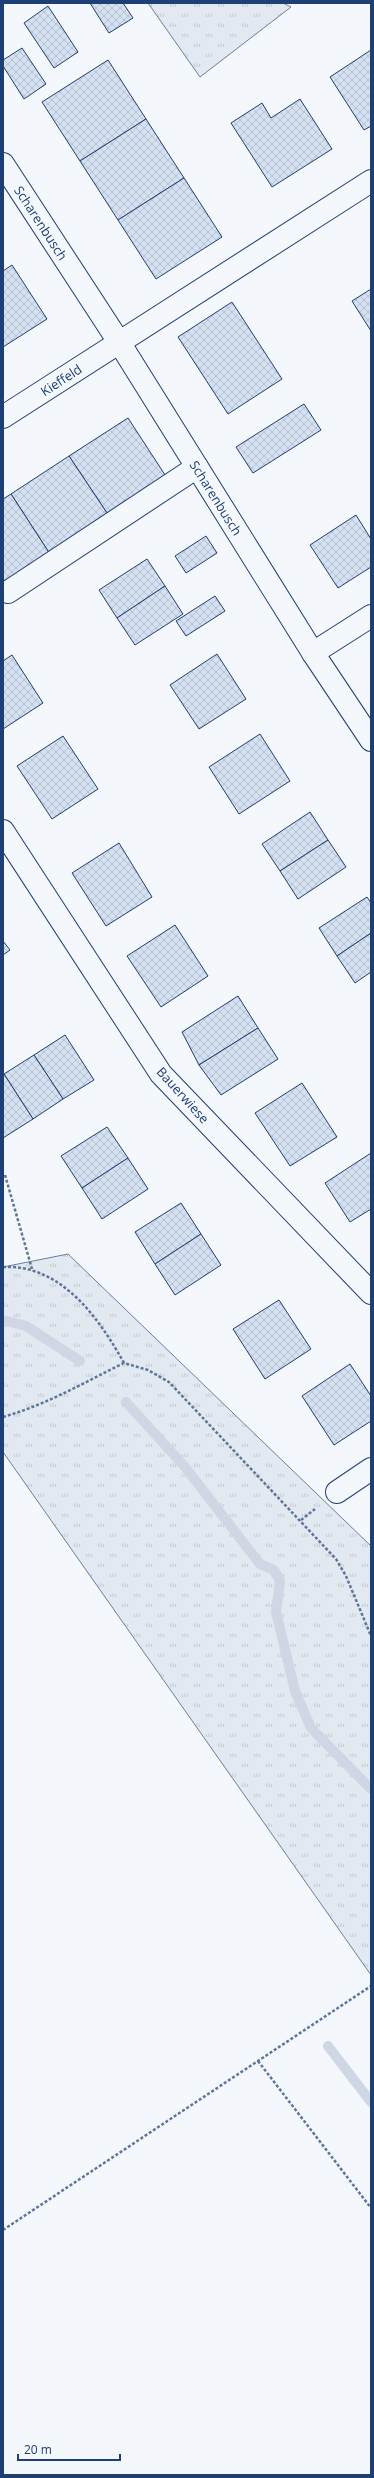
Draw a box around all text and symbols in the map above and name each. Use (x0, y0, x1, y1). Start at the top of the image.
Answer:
street label: Scharenbusch (10, 182, 72, 264)
street label: Kieffeld (37, 360, 85, 400)
street label: Scharenbusch (186, 457, 246, 539)
street label: Bauerwiese (153, 1063, 213, 1127)
scale bar (18, 2436, 120, 2462)
text: 20 m (24, 2441, 52, 2458)

